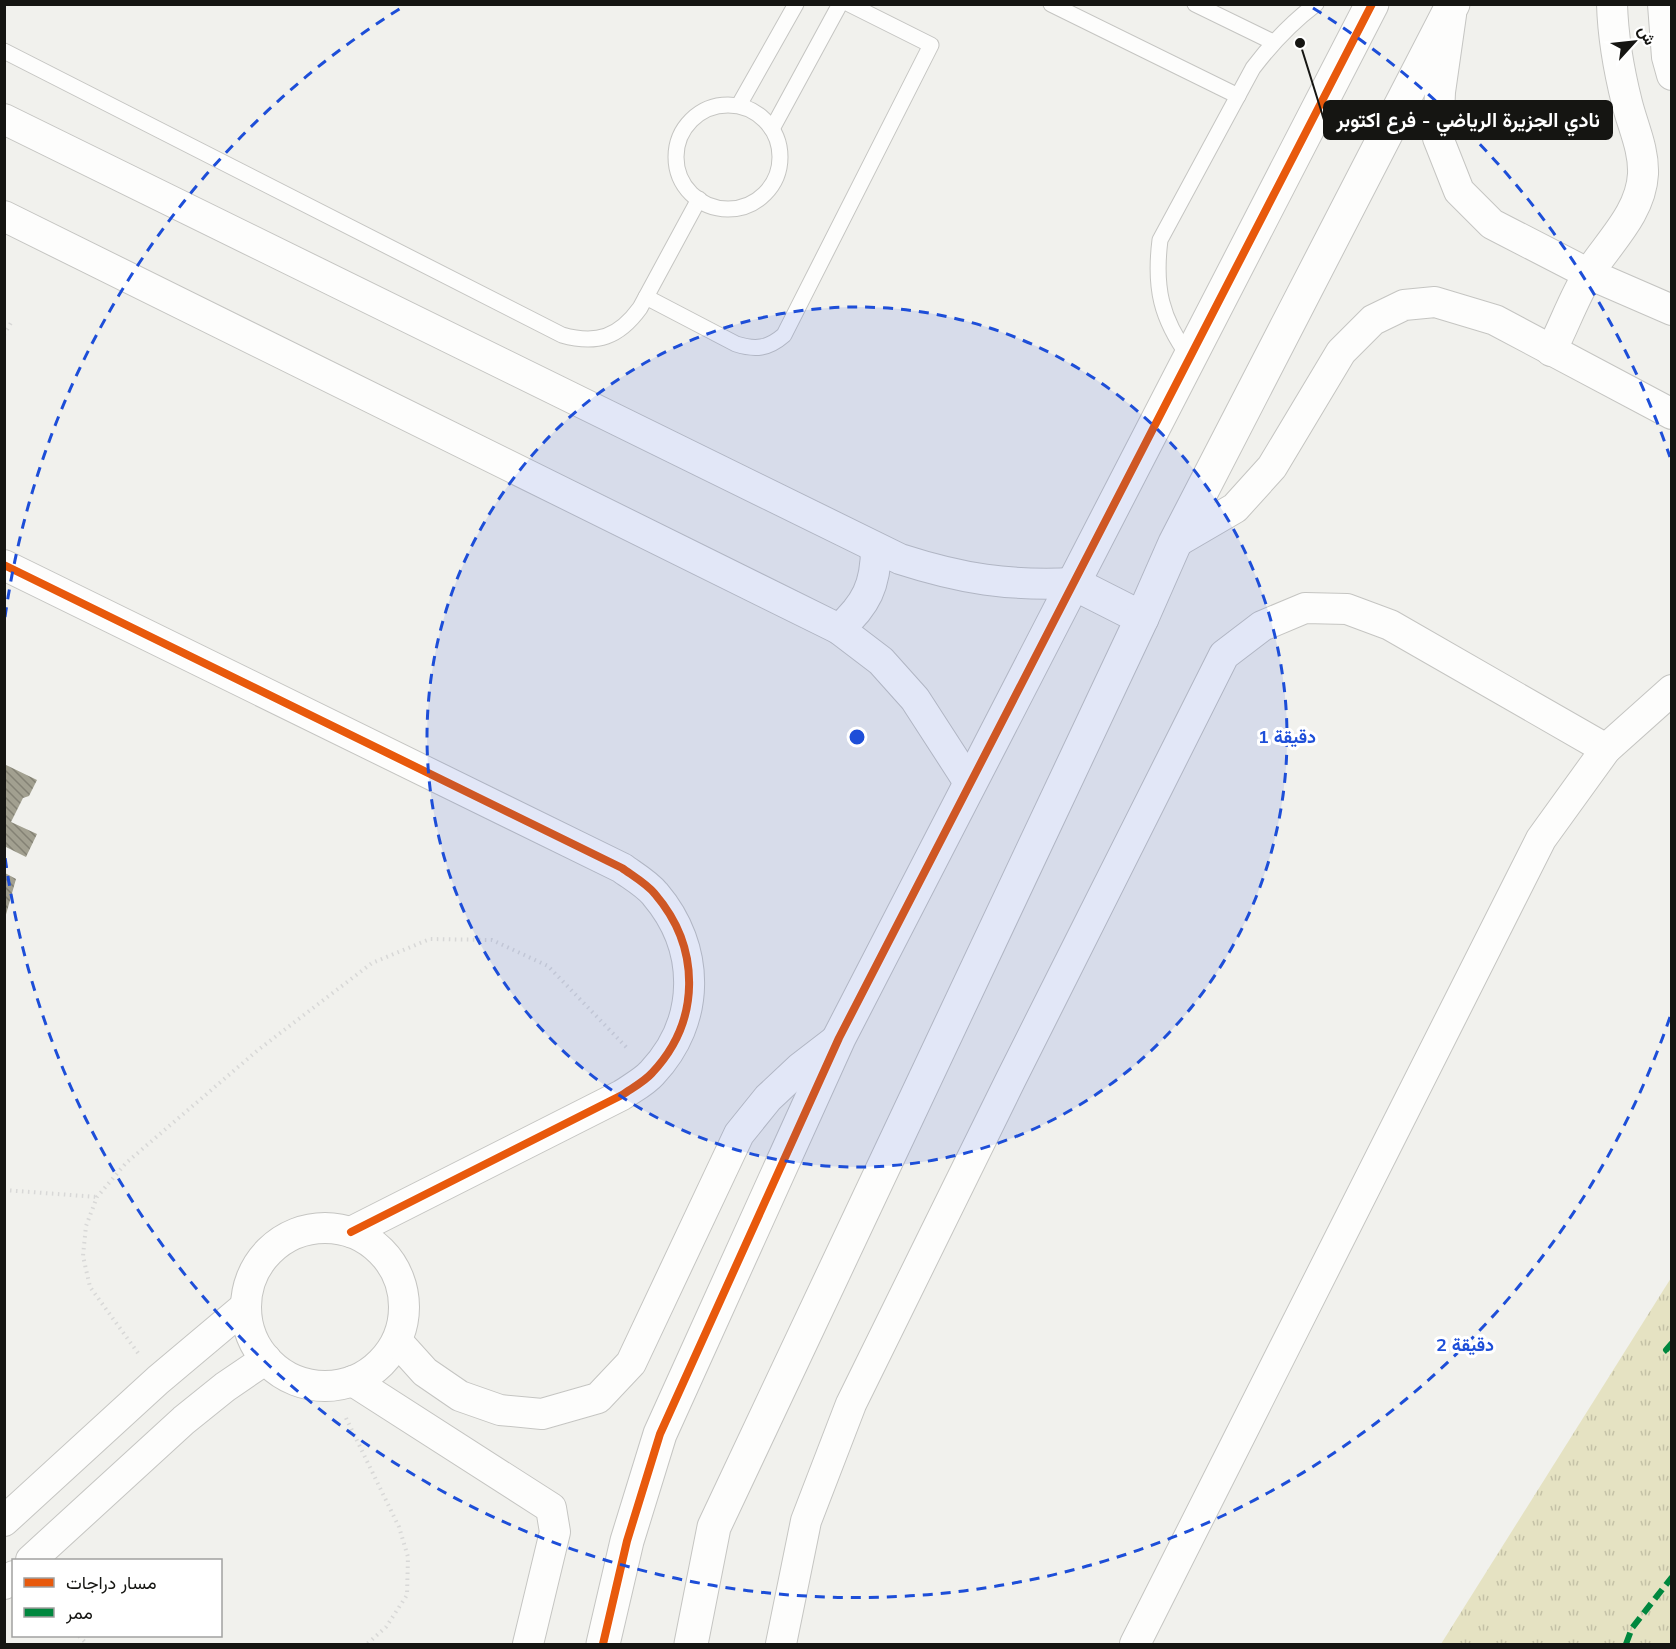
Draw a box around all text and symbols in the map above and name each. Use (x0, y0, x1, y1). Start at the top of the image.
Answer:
north arrow (1604, 12, 1664, 72)
text: ش (1634, 22, 1661, 48)
callout: نادي الجزيرة الرياضي - فرع اكتوبر (1324, 101, 1612, 139)
text: نادي الجزيرة الرياضي - فرع اكتوبر (1335, 107, 1600, 137)
text: 1 دقيقة (1258, 725, 1316, 748)
centre of rings (847, 727, 867, 747)
text: 2 دقيقة (1436, 1333, 1494, 1356)
legend (12, 1559, 222, 1637)
text: مسار دراجات (66, 1571, 157, 1594)
text: ممر (65, 1601, 93, 1624)

